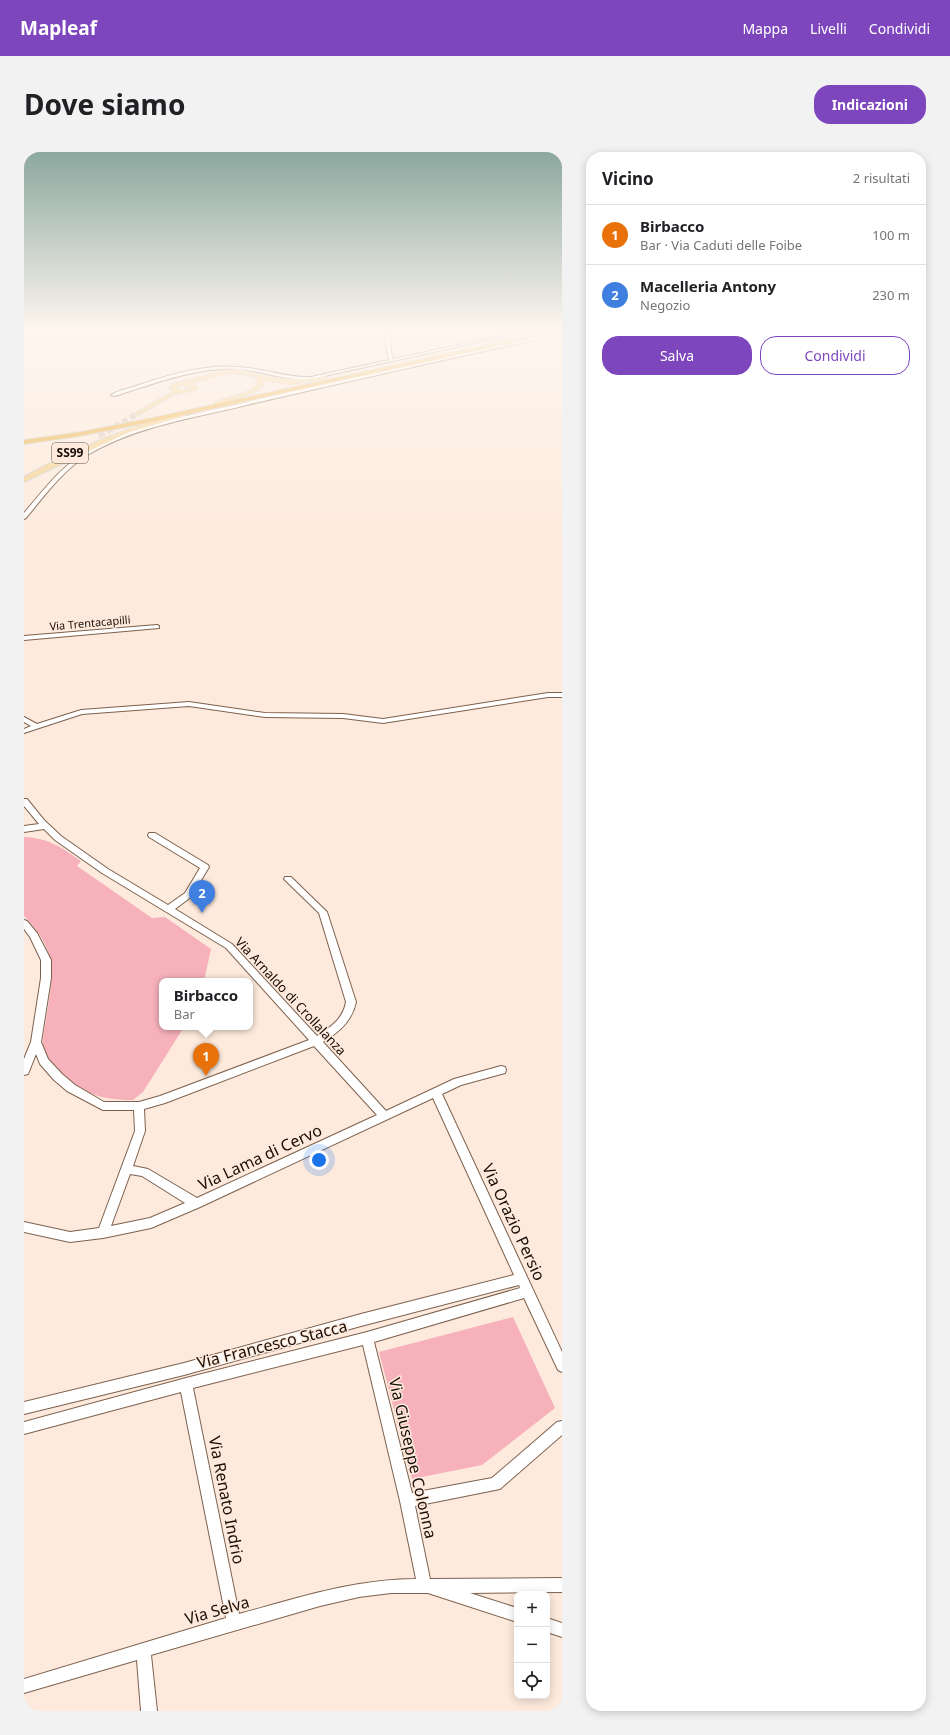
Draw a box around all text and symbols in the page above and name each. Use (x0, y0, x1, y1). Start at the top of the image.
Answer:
text: Mapleaf (20, 15, 97, 41)
text: Mappa (742, 19, 788, 38)
text: Livelli (810, 19, 847, 38)
text: Condividi (869, 19, 930, 38)
text: Dove siamo (24, 85, 185, 123)
button: Indicazioni (814, 85, 926, 124)
text: Vicino (602, 167, 654, 190)
text: 2 risultati (853, 169, 910, 187)
text: Birbacco (640, 216, 705, 236)
text: 1 (611, 226, 619, 244)
text: 100 m (872, 226, 910, 244)
text: Bar · Via Caduti delle Foibe (640, 236, 802, 254)
text: Macelleria Antony (640, 276, 776, 296)
text: 2 (611, 286, 619, 304)
text: 230 m (872, 286, 910, 304)
text: Negozio (640, 296, 690, 314)
button: Salva (602, 336, 752, 375)
button: Condividi (760, 336, 910, 375)
road number: SS99 (52, 443, 88, 463)
street label: Via Trentacapilli (49, 611, 131, 634)
pin: 2 (189, 880, 215, 913)
street label: Via Arnaldo di Crollalanza (231, 933, 351, 1059)
popup (159, 978, 253, 1030)
text: Birbacco (174, 985, 238, 1005)
text: Bar (174, 1005, 195, 1023)
pin: 1 (193, 1043, 219, 1076)
street label: Via Lama di Cervo (195, 1119, 325, 1195)
your location (309, 1150, 329, 1170)
street label: Via Orazio Persio (477, 1160, 551, 1284)
street label: Via Francesco Stacca (195, 1315, 349, 1373)
street label: Via Giuseppe Colonna (384, 1375, 442, 1541)
street label: Via Renato Indrio (204, 1434, 250, 1566)
street label: Via Selva (182, 1590, 252, 1630)
map controls (514, 1591, 550, 1699)
button: + (514, 1591, 550, 1627)
button: − (514, 1627, 550, 1663)
button: locate (514, 1663, 550, 1699)

